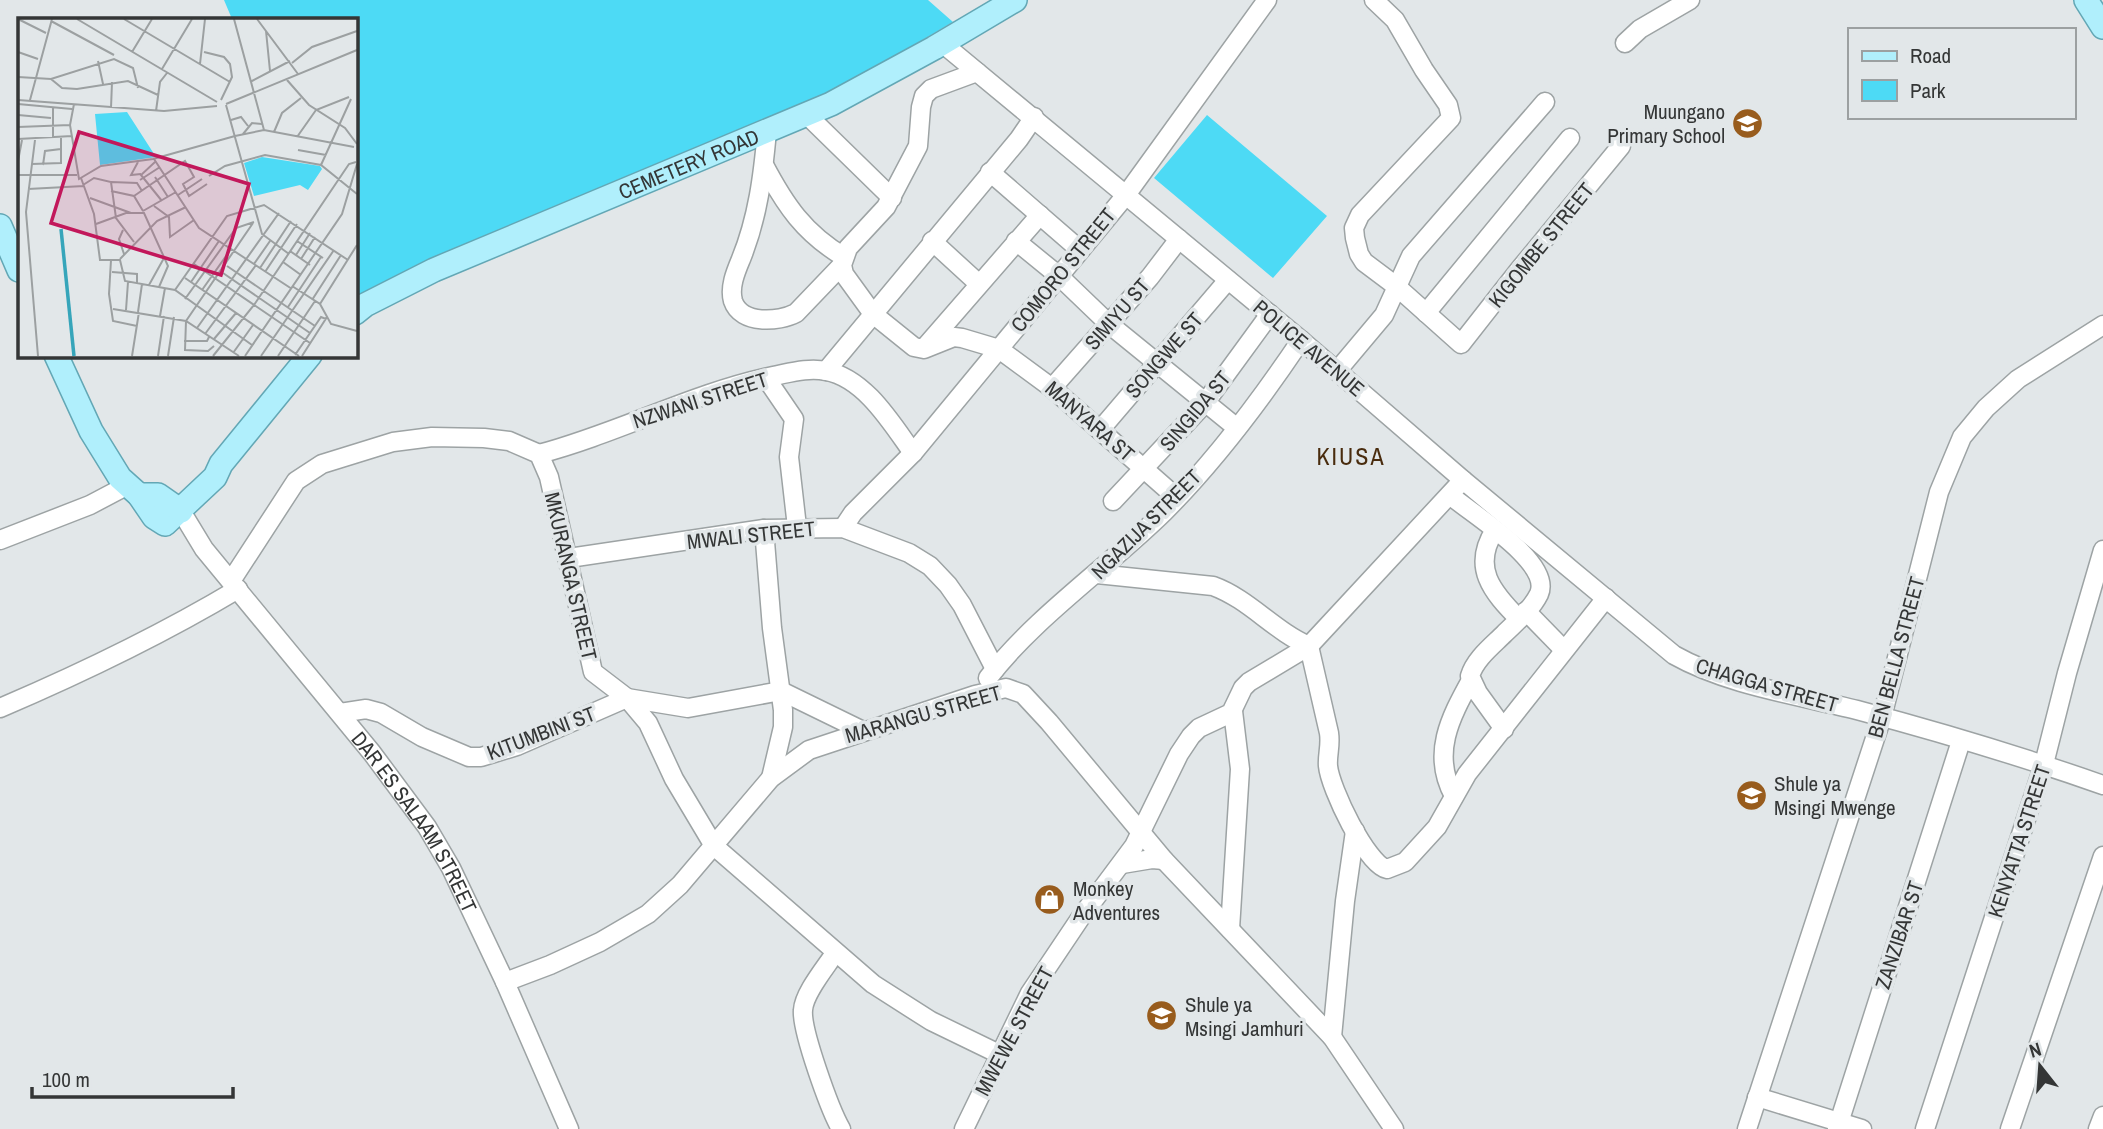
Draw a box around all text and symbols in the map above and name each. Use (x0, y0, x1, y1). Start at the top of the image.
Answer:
inset map (18, 18, 357, 357)
legend (1848, 28, 2075, 119)
text: Road (1910, 41, 1951, 70)
text: Park (1910, 76, 1946, 105)
place label: Muungano Primary School (1607, 97, 1725, 150)
school or university icon: Muungano Primary School (1731, 106, 1765, 140)
street label: CEMETERY ROAD (614, 121, 763, 206)
street label: KIGOMBE STREET (1482, 176, 1601, 314)
street label: COMORO STREET (1004, 201, 1122, 338)
street label: SIMIYU ST (1078, 272, 1157, 356)
street label: POLICE AVENUE (1247, 293, 1371, 403)
street label: SONGWE ST (1119, 305, 1210, 404)
street label: NZWANI STREET (629, 364, 772, 435)
street label: SINGIDA ST (1153, 364, 1237, 457)
street label: MANYARA ST (1039, 374, 1141, 468)
district label: KIUSA (1316, 440, 1386, 472)
street label: NGAZIJA STREET (1085, 462, 1208, 585)
street label: MKURANGA STREET (538, 489, 604, 663)
street label: MWALI STREET (686, 514, 817, 556)
street label: BEN BELLA STREET (1861, 573, 1932, 741)
street label: CHAGGA STREET (1693, 651, 1842, 719)
street label: MARANGU STREET (842, 678, 1005, 750)
street label: KITUMBINI ST (483, 699, 600, 767)
street label: DAR ES SALAAM STREET (345, 725, 485, 918)
street label: KENYATTA STREET (1981, 761, 2057, 921)
place label: Shule ya Msingi Mwenge (1774, 769, 1896, 822)
school or university icon: Shule ya Msingi Mwenge (1734, 778, 1768, 812)
place label: Monkey Adventures (1072, 874, 1160, 927)
street label: ZANZIBAR ST (1868, 877, 1930, 993)
shop icon: Monkey Adventures (1033, 883, 1067, 917)
street label: MWEWE STREET (968, 961, 1060, 1101)
place label: Shule ya Msingi Jamhuri (1185, 990, 1304, 1043)
school or university icon: Shule ya Msingi Jamhuri (1145, 999, 1179, 1033)
north arrow (2005, 1031, 2075, 1101)
text: N (2026, 1036, 2044, 1064)
scale bar (32, 1056, 233, 1100)
text: 100 m (42, 1065, 90, 1094)

